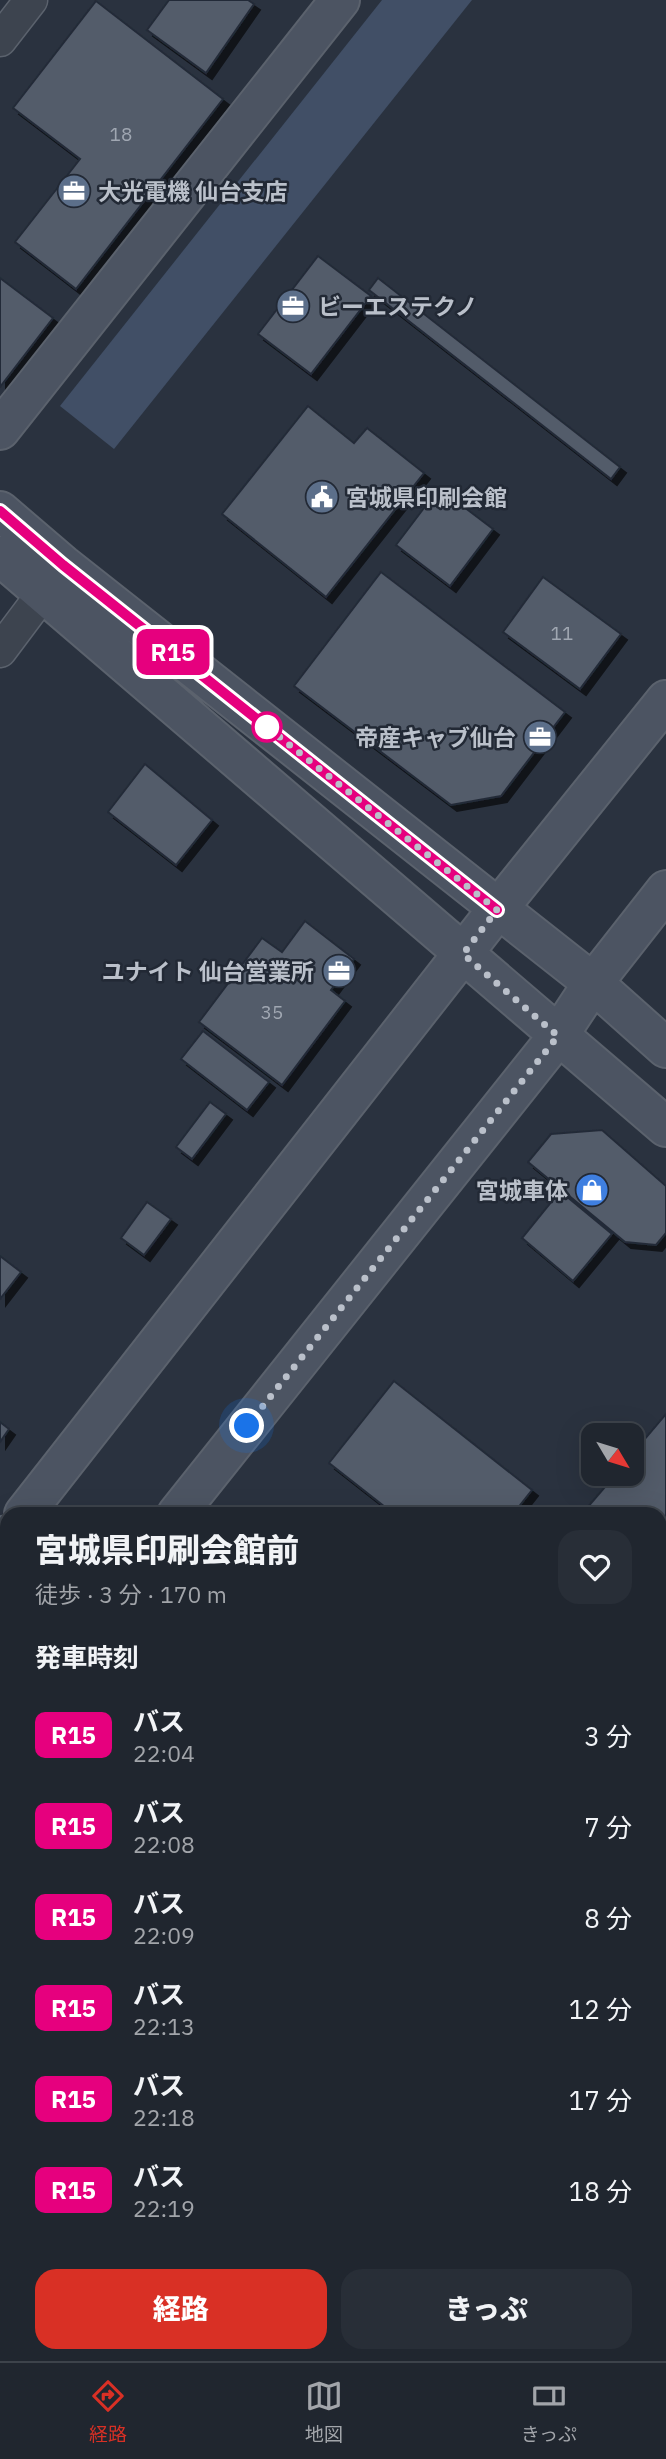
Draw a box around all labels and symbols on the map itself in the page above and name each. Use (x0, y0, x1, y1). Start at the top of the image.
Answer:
house number: 18 (110, 122, 132, 146)
office icon: 大光電機 仙台支店 (55, 172, 93, 210)
place label: 大光電機 仙台支店 (98, 176, 287, 206)
office icon: ビーエステクノ (274, 287, 312, 325)
place label: ビーエステクノ (318, 291, 478, 321)
public building icon: 宮城県印刷会館 (303, 478, 341, 516)
place label: 宮城県印刷会館 (346, 482, 507, 512)
house number: 11 (551, 621, 573, 645)
line badge: R15 (133, 629, 213, 675)
unlabelled marker (252, 712, 282, 742)
office icon: 帝産キャブ仙台 (521, 718, 559, 756)
place label: 帝産キャブ仙台 (355, 722, 516, 752)
office icon: ユナイト 仙台営業所 (320, 952, 358, 990)
place label: ユナイト 仙台営業所 (102, 956, 314, 986)
house number: 35 (261, 1000, 283, 1024)
shop icon: 宮城車体 (573, 1171, 611, 1209)
place label: 宮城車体 (476, 1175, 568, 1205)
your location (229, 1408, 264, 1443)
north arrow (581, 1423, 644, 1486)

